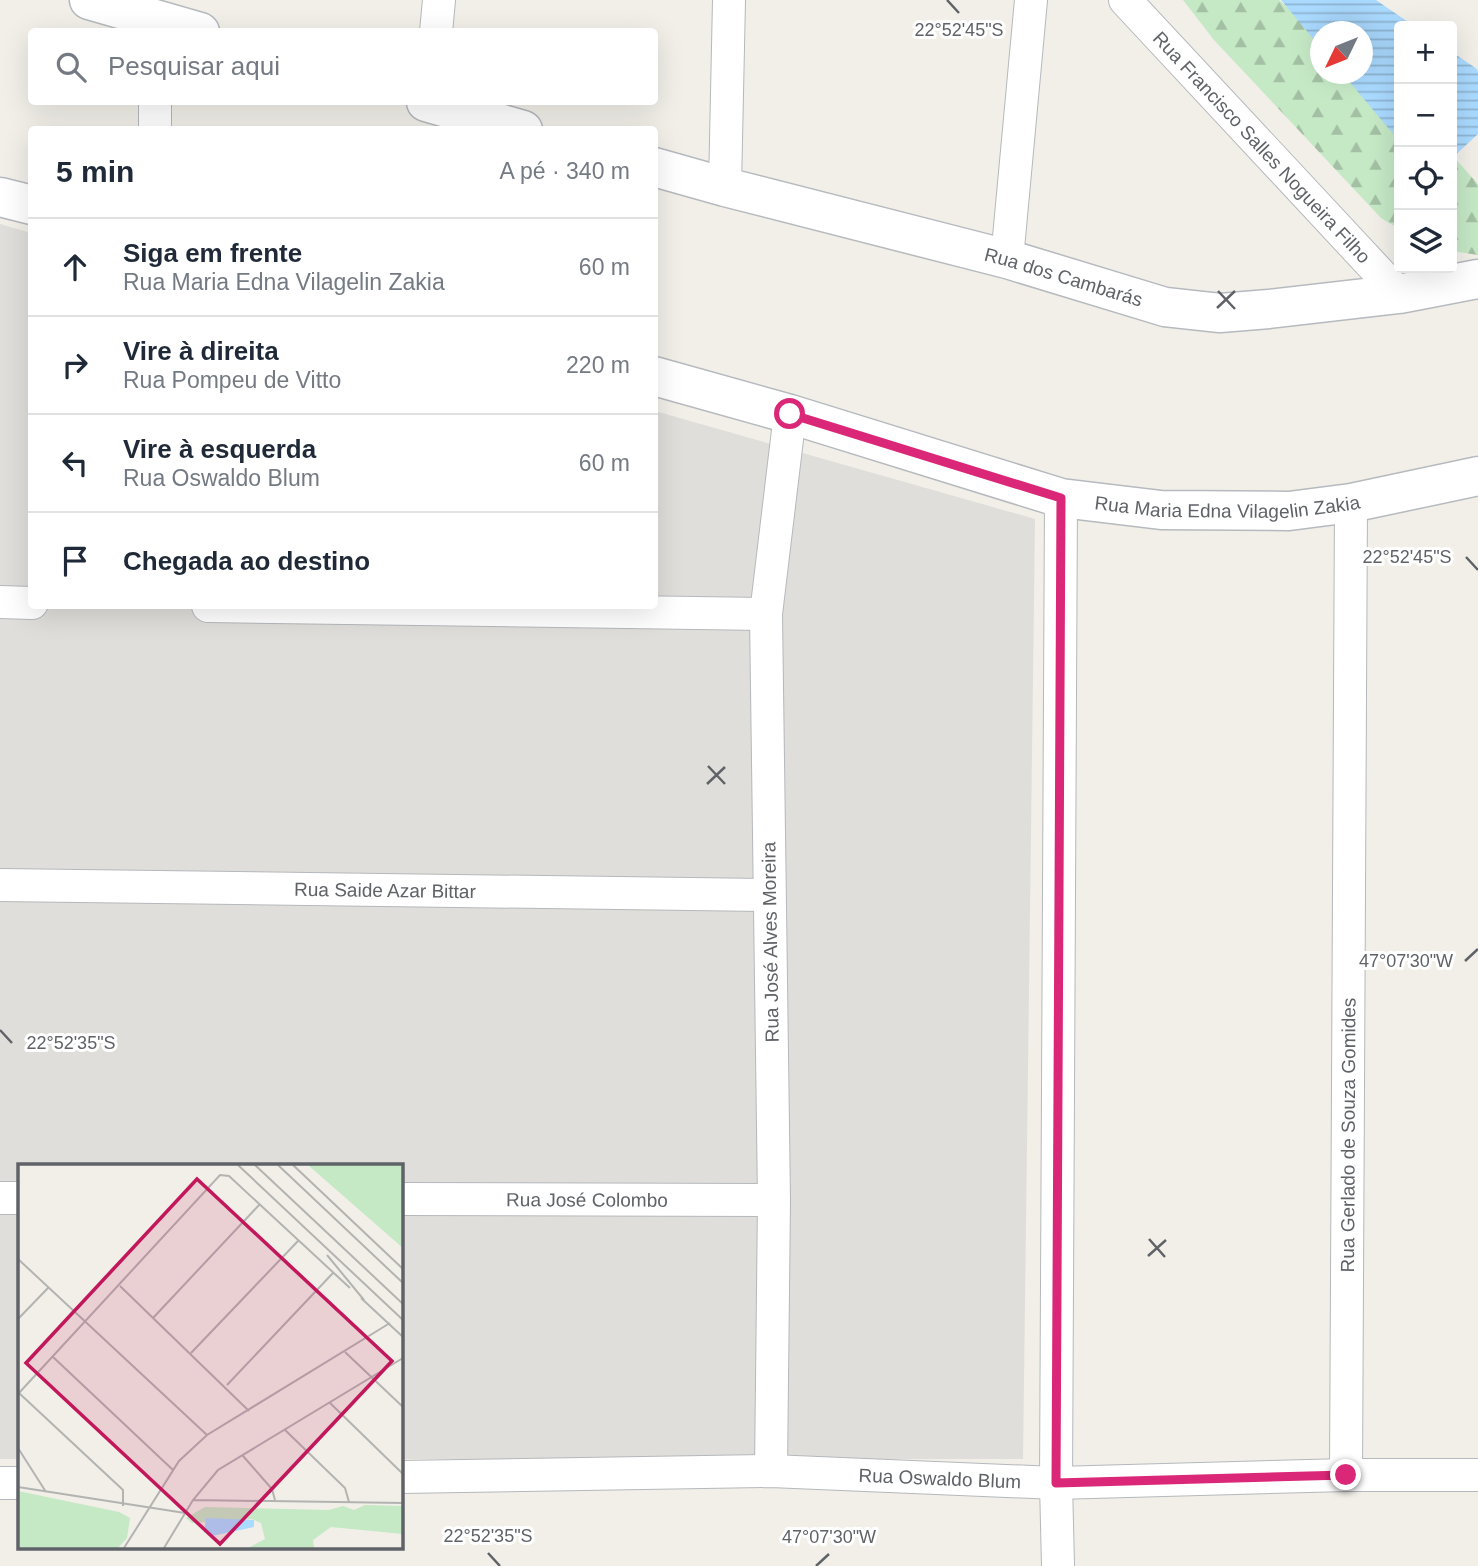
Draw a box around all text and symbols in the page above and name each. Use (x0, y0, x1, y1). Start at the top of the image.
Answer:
text: 22°52'45"S (914, 20, 1004, 40)
north arrow (1310, 21, 1373, 84)
map controls (1394, 21, 1457, 273)
button: + (1394, 21, 1457, 84)
street label: Rua Francisco Salles Nogueira Filho (1149, 27, 1375, 267)
search box (28, 28, 658, 105)
icon: search (52, 48, 90, 86)
text: Pesquisar aqui (108, 51, 280, 81)
button: − (1394, 84, 1457, 147)
button: locate (1394, 147, 1457, 210)
text: 5 min (56, 155, 134, 188)
text: A pé · 340 m (500, 158, 630, 184)
button: layers (1394, 210, 1457, 273)
text: Siga em frente (123, 238, 302, 268)
street label: Rua dos Cambarás (982, 244, 1145, 311)
icon: ahead (56, 248, 94, 286)
text: 60 m (579, 254, 630, 280)
text: Rua Maria Edna Vilagelin Zakia (123, 269, 445, 295)
text: Vire à direita (123, 336, 279, 366)
icon: right (56, 346, 94, 384)
text: 220 m (566, 352, 630, 378)
text: Rua Pompeu de Vitto (123, 367, 341, 393)
route start (774, 398, 805, 429)
text: Vire à esquerda (123, 434, 316, 464)
icon: left (56, 444, 94, 482)
text: 60 m (579, 450, 630, 476)
text: Rua Oswaldo Blum (123, 465, 320, 491)
street label: Rua Maria Edna Vilagelin Zakia (1093, 491, 1362, 522)
icon: arrive (56, 542, 94, 580)
text: Chegada ao destino (123, 546, 370, 576)
text: 22°52'45"S (1362, 547, 1452, 567)
street label: Rua José Alves Moreira (758, 841, 783, 1042)
street label: Rua Saide Azar Bittar (294, 879, 477, 902)
text: 47°07'30"W (1359, 951, 1453, 971)
street label: Rua Gerlado de Souza Gomides (1337, 998, 1359, 1272)
text: 22°52'35"S (26, 1033, 116, 1053)
inset map (18, 1164, 402, 1548)
street label: Rua José Colombo (506, 1189, 668, 1211)
route end (1330, 1459, 1361, 1490)
street label: Rua Oswaldo Blum (858, 1465, 1022, 1493)
text: 22°52'35"S (443, 1526, 533, 1546)
text: 47°07'30"W (782, 1527, 876, 1547)

